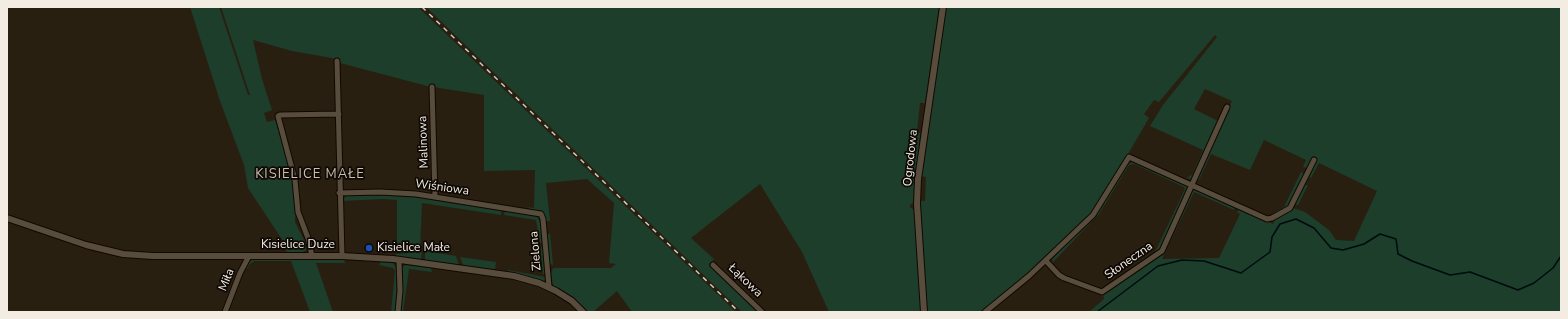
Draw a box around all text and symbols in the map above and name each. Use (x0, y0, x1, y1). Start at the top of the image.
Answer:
street label: Malinowa (416, 115, 432, 169)
street label: Ogrodowa (901, 129, 921, 187)
district label: KISIELICE MAŁE (255, 167, 365, 183)
street label: Wiśniowa (414, 177, 470, 199)
street label: Zielona (527, 231, 545, 271)
street label: Kisielice Duże (261, 238, 335, 252)
street label: Słoneczna (1102, 239, 1156, 283)
place label: Kisielice Małe (377, 241, 450, 255)
marker: Kisielice Małe (364, 243, 374, 253)
street label: Łąkowa (725, 261, 765, 301)
street label: Miła (216, 267, 238, 293)

